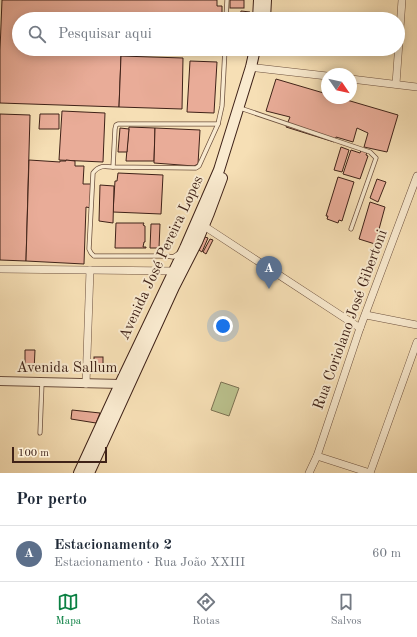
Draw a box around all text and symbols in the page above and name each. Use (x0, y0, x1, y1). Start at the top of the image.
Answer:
search box (12, 12, 405, 56)
icon: search (26, 23, 48, 45)
text: Pesquisar aqui (58, 27, 152, 42)
north arrow (321, 68, 357, 104)
street label: Avenida José Pereira Lopes (117, 174, 207, 342)
street label: Rua Coriolano José Gibertoni (311, 228, 391, 412)
pin: A (256, 256, 282, 289)
your location (213, 316, 233, 336)
street label: Avenida Sallum (17, 361, 118, 376)
scale bar (12, 445, 107, 464)
text: 100 m (18, 448, 49, 459)
text: Por perto (16, 491, 87, 508)
text: Estacionamento 2 (54, 538, 172, 553)
text: A (24, 547, 34, 560)
text: 60 m (372, 547, 401, 560)
text: Estacionamento · Rua João XXIII (54, 556, 245, 569)
tab: Mapa (56, 591, 81, 629)
tab: Rotas (192, 591, 220, 629)
tab: Salvos (331, 591, 361, 629)

